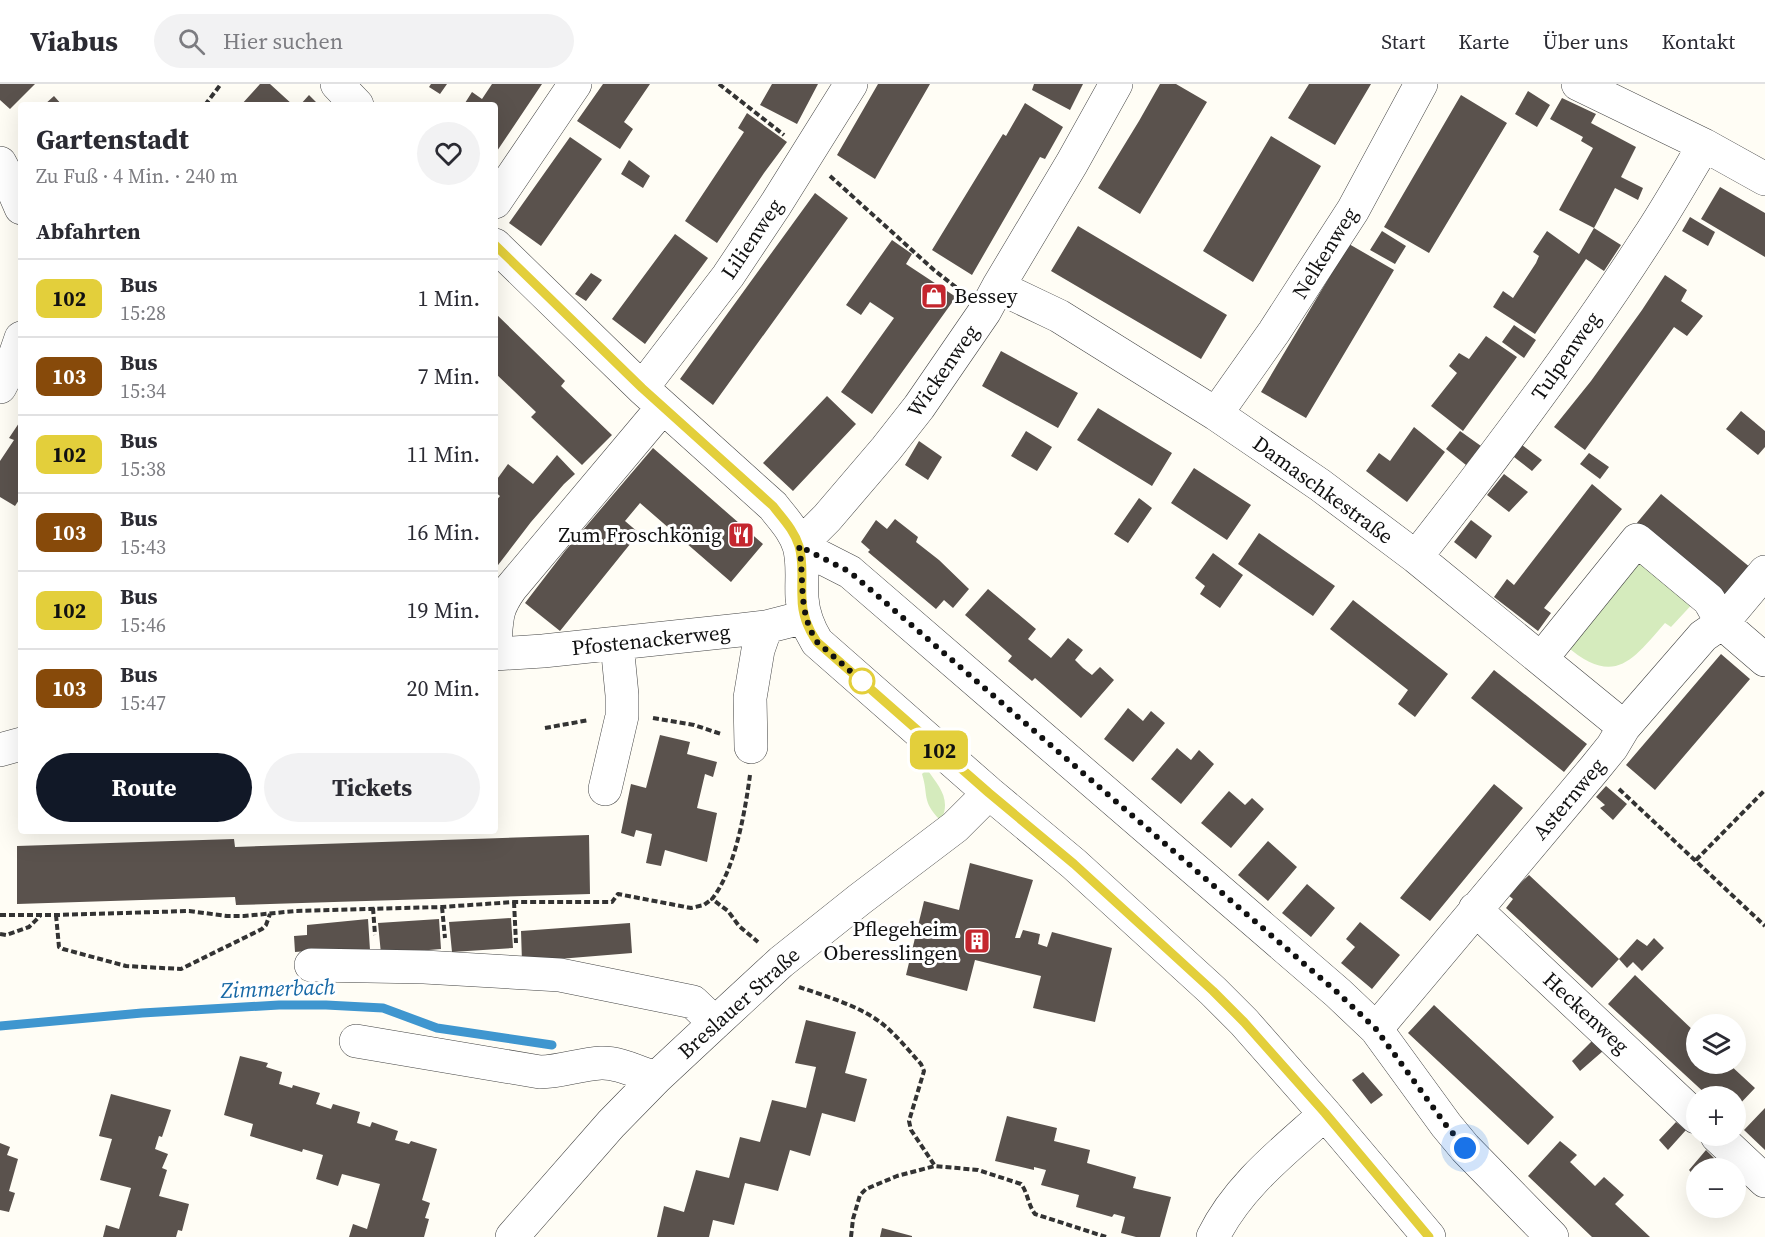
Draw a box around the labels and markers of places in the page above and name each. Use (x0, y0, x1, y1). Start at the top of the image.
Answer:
shop icon: Bessey (919, 281, 949, 311)
place label: Bessey (954, 281, 1018, 310)
place label: Zum Froschkönig (558, 520, 722, 549)
restaurant icon: Zum Froschkönig (726, 520, 756, 550)
unlabelled marker (849, 668, 875, 694)
place label: Pflegeheim Oberesslingen (824, 914, 958, 967)
building icon: Pflegeheim Oberesslingen (962, 926, 992, 956)

